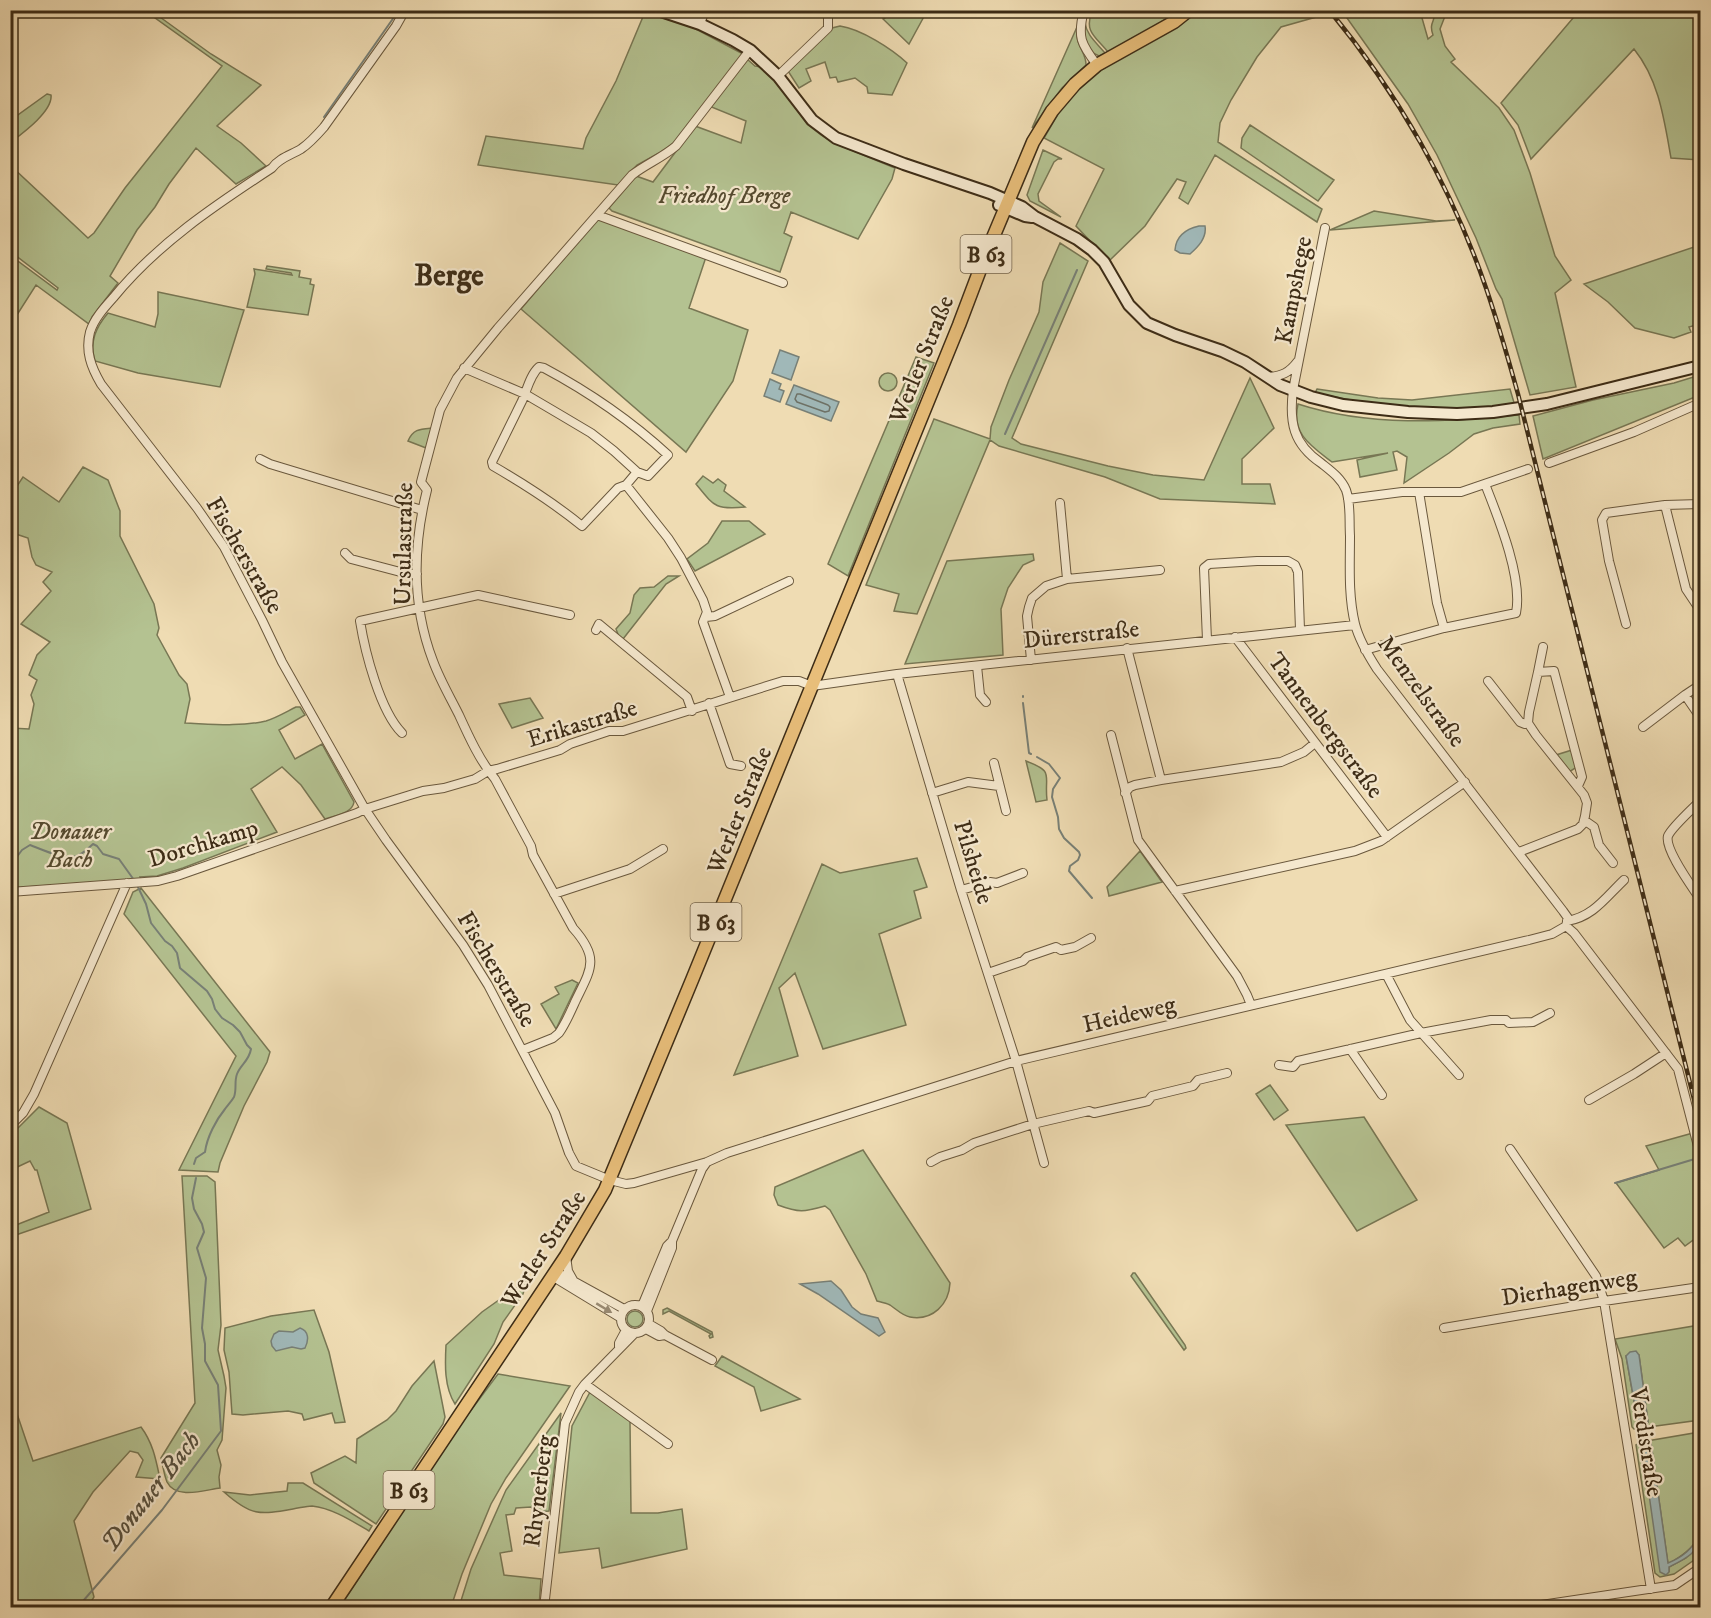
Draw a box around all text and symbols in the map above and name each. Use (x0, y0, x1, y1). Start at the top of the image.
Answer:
park label: Friedhof Berge (658, 181, 791, 211)
street label: Kampshege (1269, 234, 1319, 347)
road number: B 63 (960, 235, 1012, 273)
district label: Berge (414, 258, 484, 295)
street label: Werler Straße (882, 291, 961, 428)
street label: Ursulastraße (388, 482, 420, 606)
street label: Fischerstraße (199, 492, 290, 619)
street label: Dürerstraße (1022, 614, 1141, 656)
street label: Menzelstraße (1371, 630, 1472, 753)
street label: Tannenbergstraße (1261, 647, 1390, 804)
street label: Erikastraße (524, 693, 641, 755)
street label: Werler Straße (700, 742, 779, 879)
street label: Dorchkamp (145, 813, 262, 875)
park label: Donauer Bach (29, 817, 113, 875)
street label: Pilsheide (946, 817, 1000, 908)
road number: B 63 (690, 903, 742, 941)
street label: Fischerstraße (450, 906, 542, 1033)
street label: Heideweg (1080, 990, 1179, 1040)
street label: Werler Straße (494, 1185, 593, 1315)
street label: Dierhagenweg (1499, 1262, 1639, 1313)
one-way arrow (596, 1303, 613, 1313)
street label: Verdistraße (1622, 1384, 1669, 1499)
water label: Donauer Bach (94, 1425, 209, 1559)
street label: Rhynerberg (517, 1433, 561, 1549)
road number: B 63 (384, 1471, 434, 1509)

